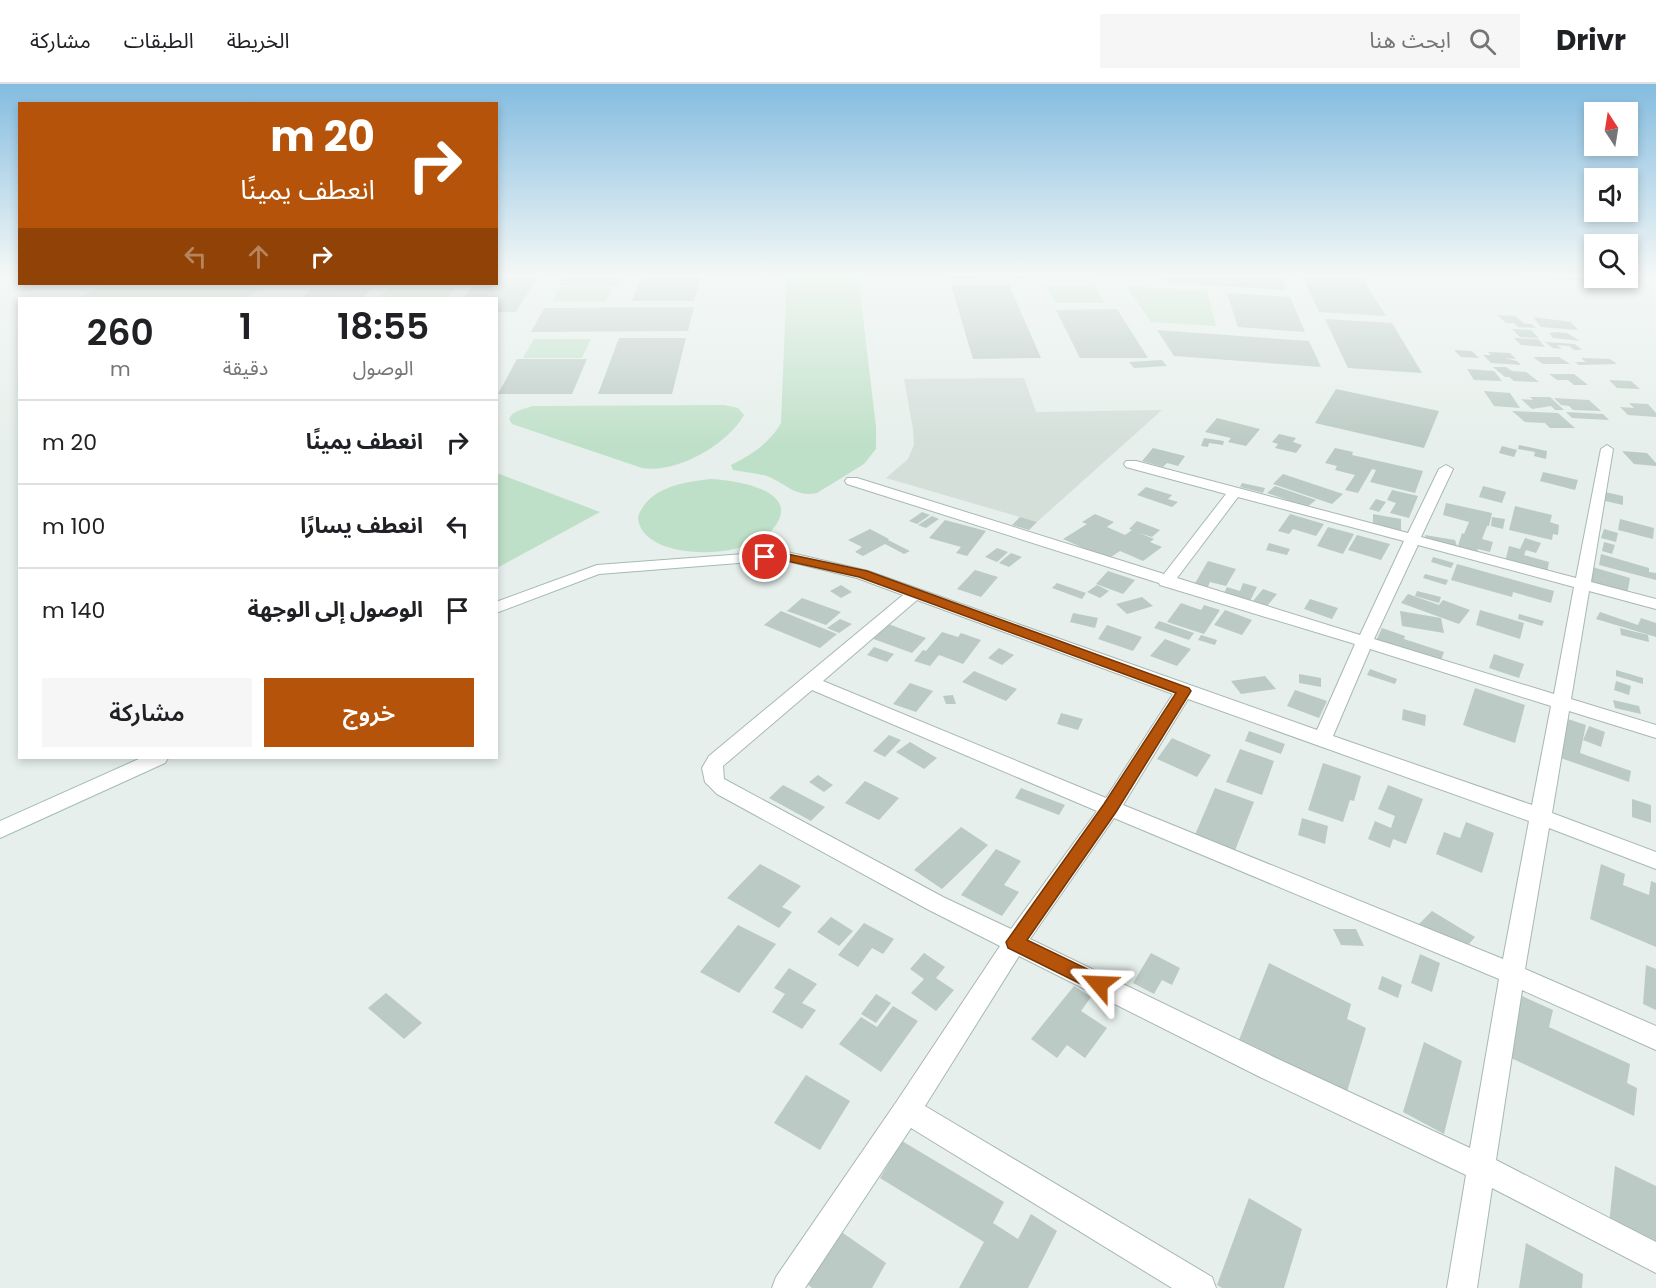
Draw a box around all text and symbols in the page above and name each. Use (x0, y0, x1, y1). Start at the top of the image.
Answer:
search box (1100, 14, 1520, 68)
text: Drivr (1556, 21, 1626, 60)
text: ابحث هنا (1369, 25, 1451, 56)
icon: search (1466, 25, 1499, 58)
text: مشاركة (30, 26, 91, 55)
text: الطبقات (124, 26, 194, 55)
text: الخريطة (227, 26, 290, 55)
north arrow (1584, 102, 1638, 156)
map controls (1584, 102, 1638, 288)
text: 20 m (270, 107, 375, 166)
icon: right (396, 126, 474, 204)
button: sound (1584, 168, 1638, 222)
text: انعطف يمينًا (240, 171, 375, 208)
button: search (1584, 234, 1638, 288)
icon: left (179, 240, 212, 273)
icon: ahead (242, 240, 275, 273)
icon: right (305, 240, 338, 273)
text: 1 (239, 301, 252, 352)
text: 18:55 (337, 301, 429, 352)
text: 260 (87, 307, 154, 358)
text: دقيقة (223, 354, 268, 382)
text: الوصول (353, 354, 414, 382)
text: m (110, 355, 131, 383)
text: انعطف يمينًا (306, 426, 423, 457)
icon: right (441, 426, 474, 459)
text: 20 m (42, 427, 97, 458)
text: انعطف يسارًا (300, 510, 423, 541)
icon: left (441, 510, 474, 543)
text: 100 m (42, 511, 105, 542)
pin (739, 531, 790, 582)
icon: arrive (748, 540, 781, 573)
text: الوصول إلى الوجهة (248, 594, 423, 625)
icon: arrive (441, 594, 474, 627)
text: 140 m (42, 595, 105, 626)
button: مشاركة (42, 678, 252, 747)
button: خروج (264, 678, 474, 747)
position arrow (1067, 952, 1131, 1016)

